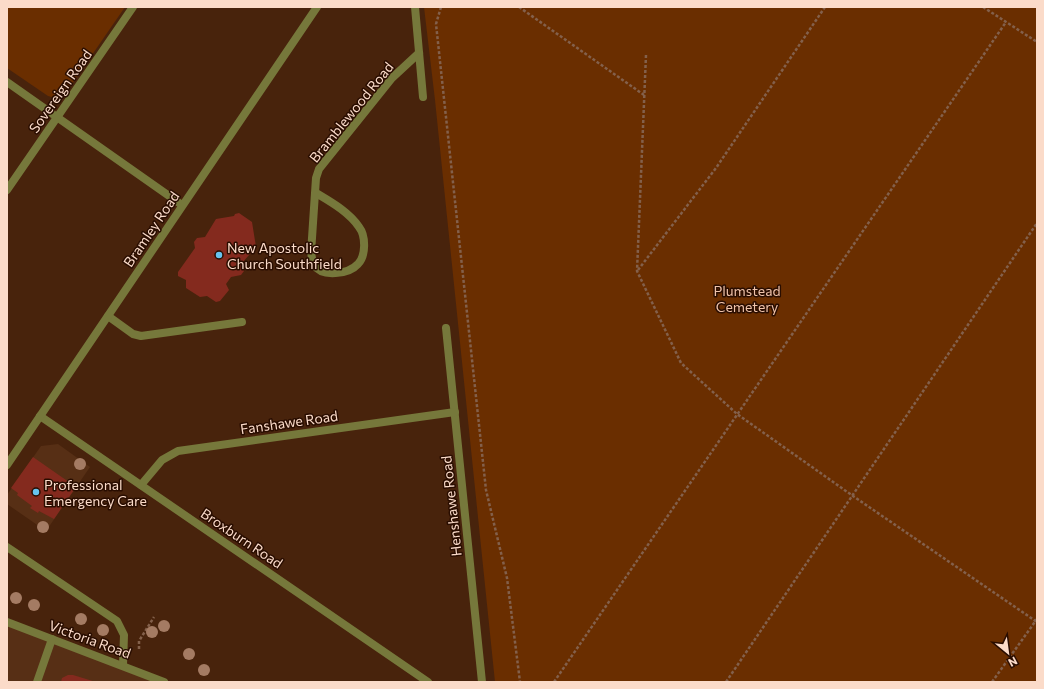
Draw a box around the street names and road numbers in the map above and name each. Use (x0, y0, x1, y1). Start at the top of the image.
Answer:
street label: Sovereign Road (25, 46, 95, 136)
street label: Bramblewood Road (305, 58, 397, 166)
street label: Bramley Road (120, 188, 182, 270)
street label: Fanshawe Road (239, 407, 339, 437)
street label: Henshawe Road (437, 455, 465, 557)
street label: Broxburn Road (198, 504, 286, 572)
street label: Victoria Road (47, 616, 133, 662)

